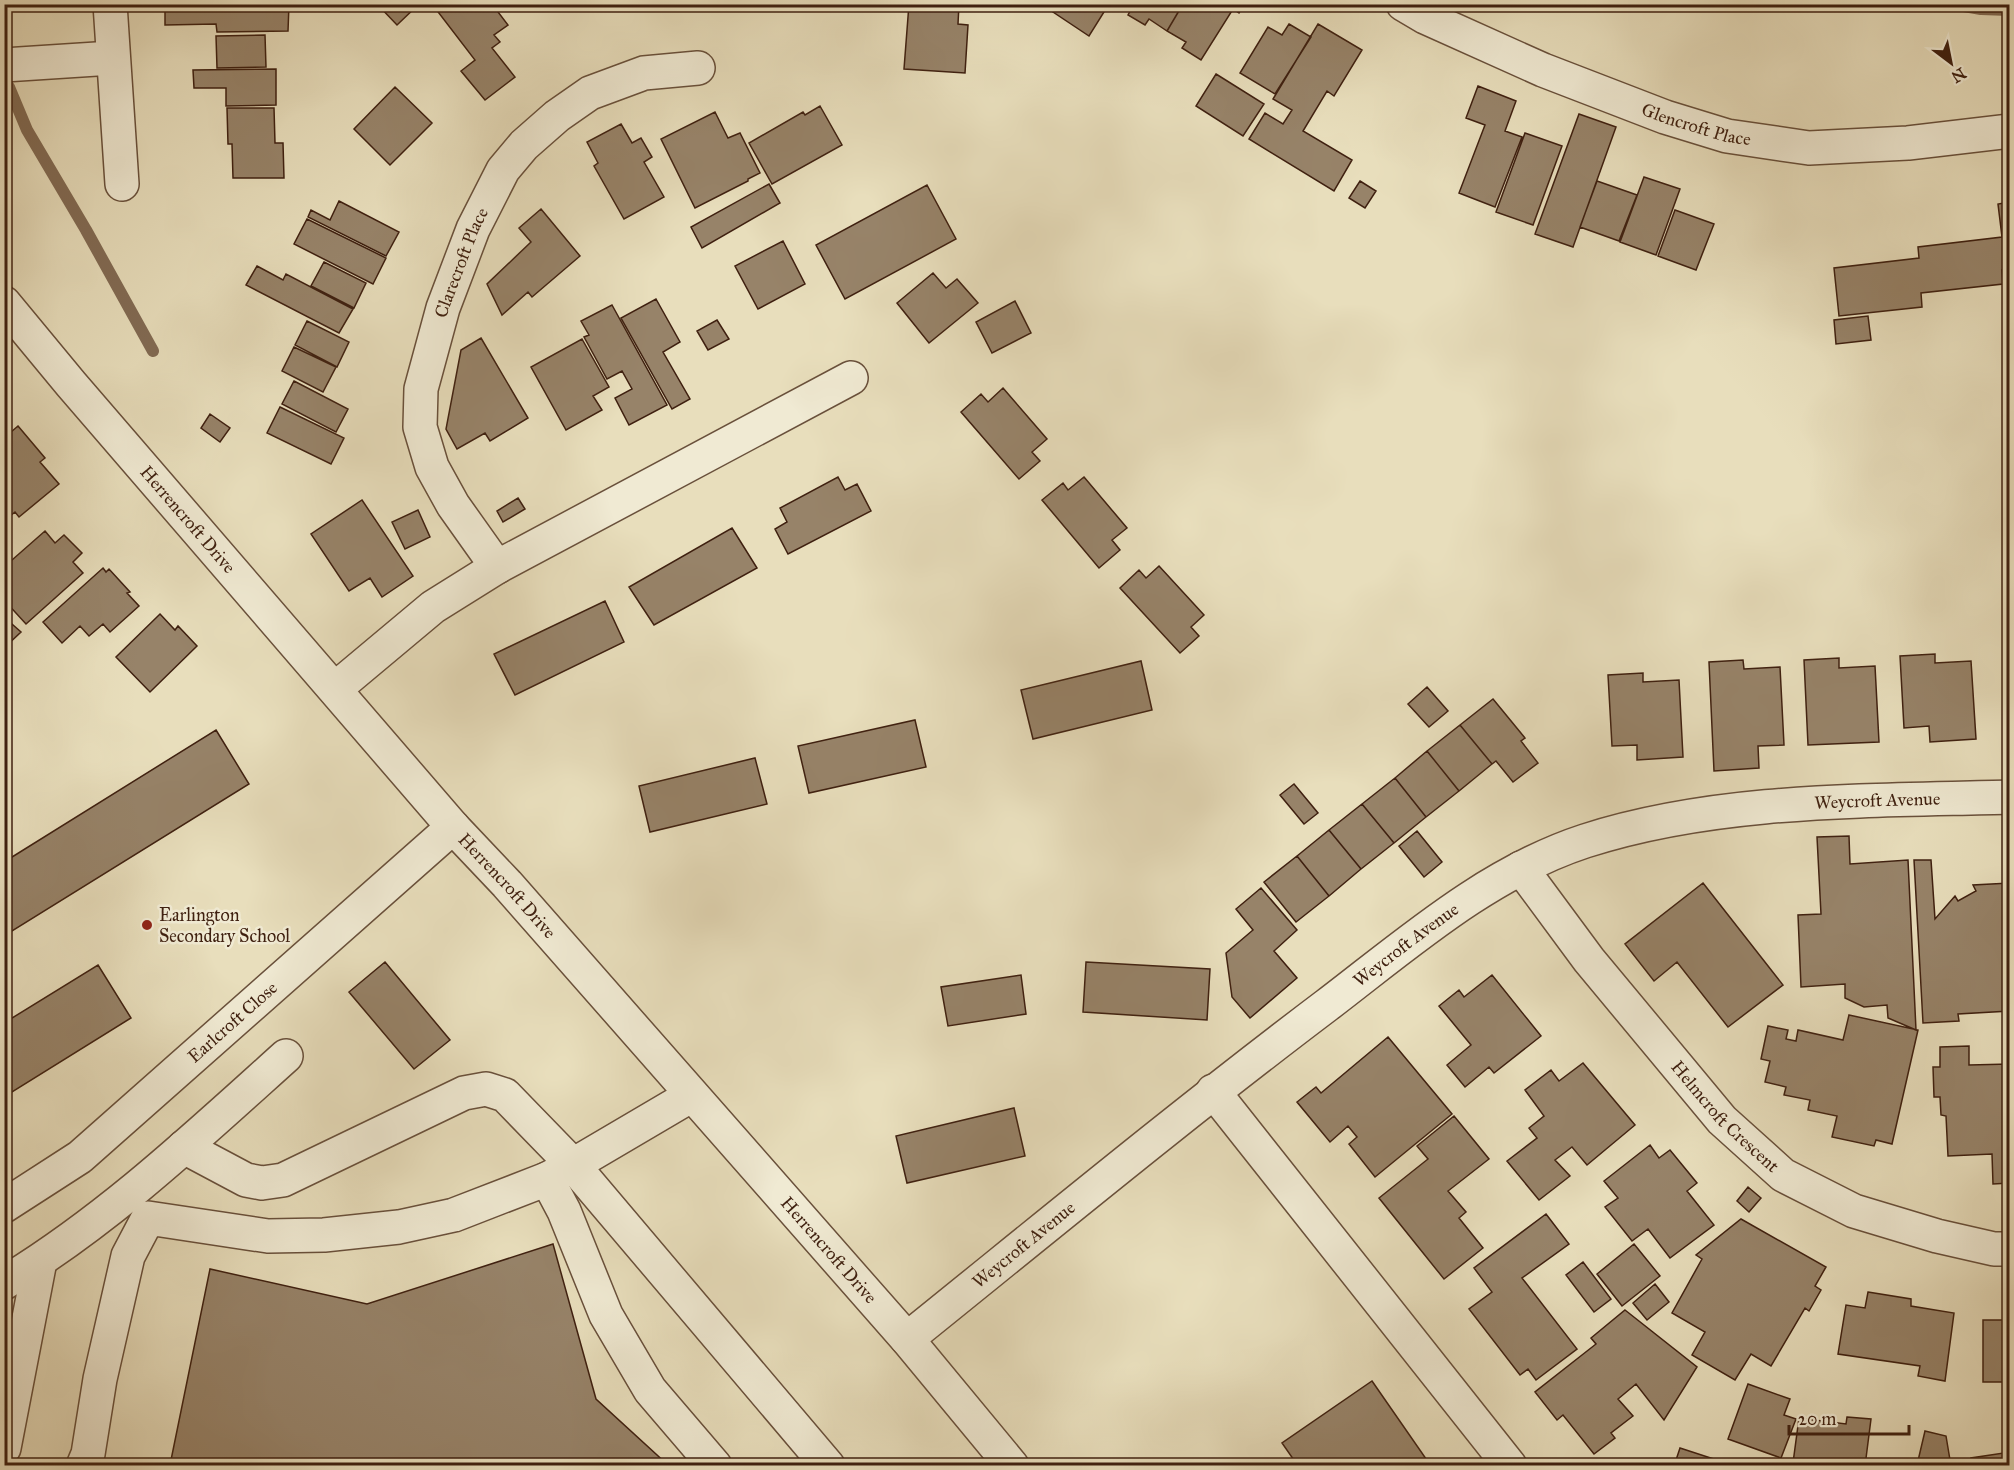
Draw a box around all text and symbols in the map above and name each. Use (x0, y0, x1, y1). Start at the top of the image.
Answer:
north arrow (1921, 33, 1981, 93)
text: N (1948, 64, 1969, 87)
street label: Glencroft Place (1639, 98, 1752, 150)
street label: Clarecroft Place (430, 204, 493, 320)
street label: Herrencroft Drive (135, 461, 240, 578)
street label: Weycroft Avenue (1814, 788, 1941, 814)
street label: Herrencroft Drive (454, 828, 561, 943)
street label: Weycroft Avenue (1349, 898, 1463, 992)
place label: Earlington Secondary School (159, 904, 290, 947)
marker: Earlington Secondary School (140, 918, 154, 932)
street label: Earlcroft Close (183, 977, 282, 1067)
street label: Helmcroft Crescent (1666, 1056, 1784, 1177)
street label: Herrencroft Drive (776, 1192, 882, 1308)
street label: Weycroft Avenue (968, 1197, 1079, 1293)
scale bar (1789, 1398, 1909, 1436)
text: 20 m (1798, 1408, 1836, 1430)

